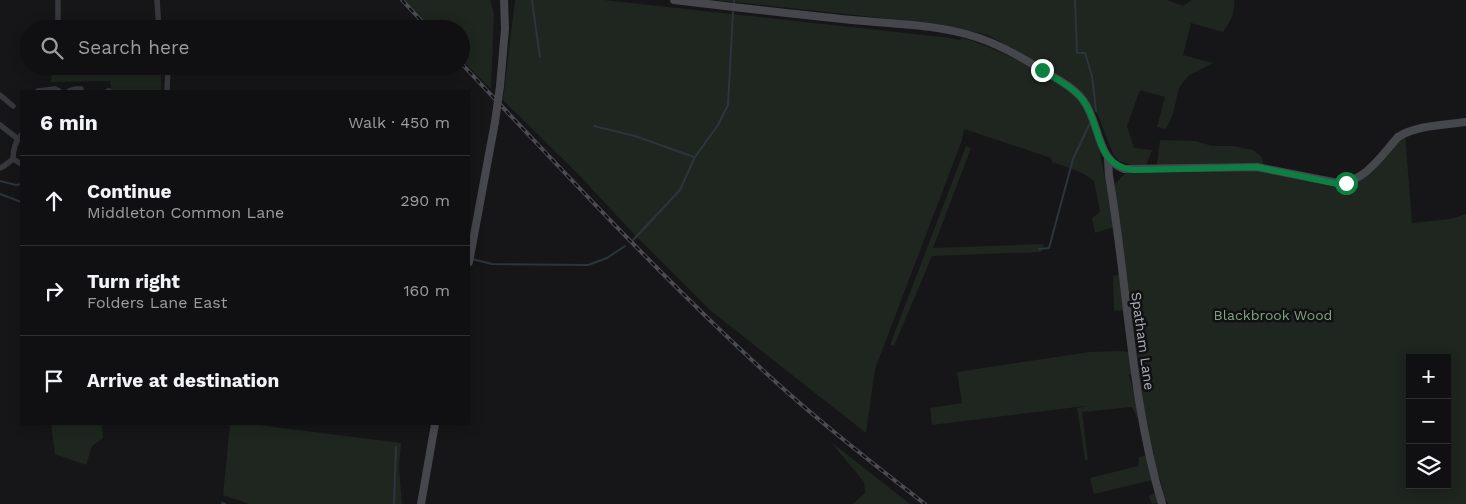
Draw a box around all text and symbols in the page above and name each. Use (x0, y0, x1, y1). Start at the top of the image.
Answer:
search box (20, 20, 470, 75)
icon: search (38, 34, 66, 62)
text: Search here (78, 36, 189, 59)
route end (1031, 59, 1054, 82)
text: 6 min (40, 110, 98, 135)
text: Walk · 450 m (348, 113, 450, 132)
route start (1335, 172, 1358, 195)
text: Continue (87, 180, 171, 203)
icon: ahead (40, 187, 68, 215)
text: 290 m (400, 191, 450, 210)
text: Middleton Common Lane (87, 203, 284, 222)
text: Turn right (87, 270, 180, 293)
icon: right (40, 277, 68, 305)
text: 160 m (403, 281, 450, 300)
street label: Spatham Lane (1128, 291, 1158, 391)
text: Folders Lane East (87, 293, 227, 312)
park label: Blackbrook Wood (1214, 307, 1332, 323)
map controls (1406, 354, 1451, 489)
button: + (1406, 354, 1451, 399)
icon: arrive (40, 367, 68, 395)
text: Arrive at destination (87, 369, 279, 392)
button: − (1406, 399, 1451, 444)
button: layers (1406, 444, 1451, 489)

